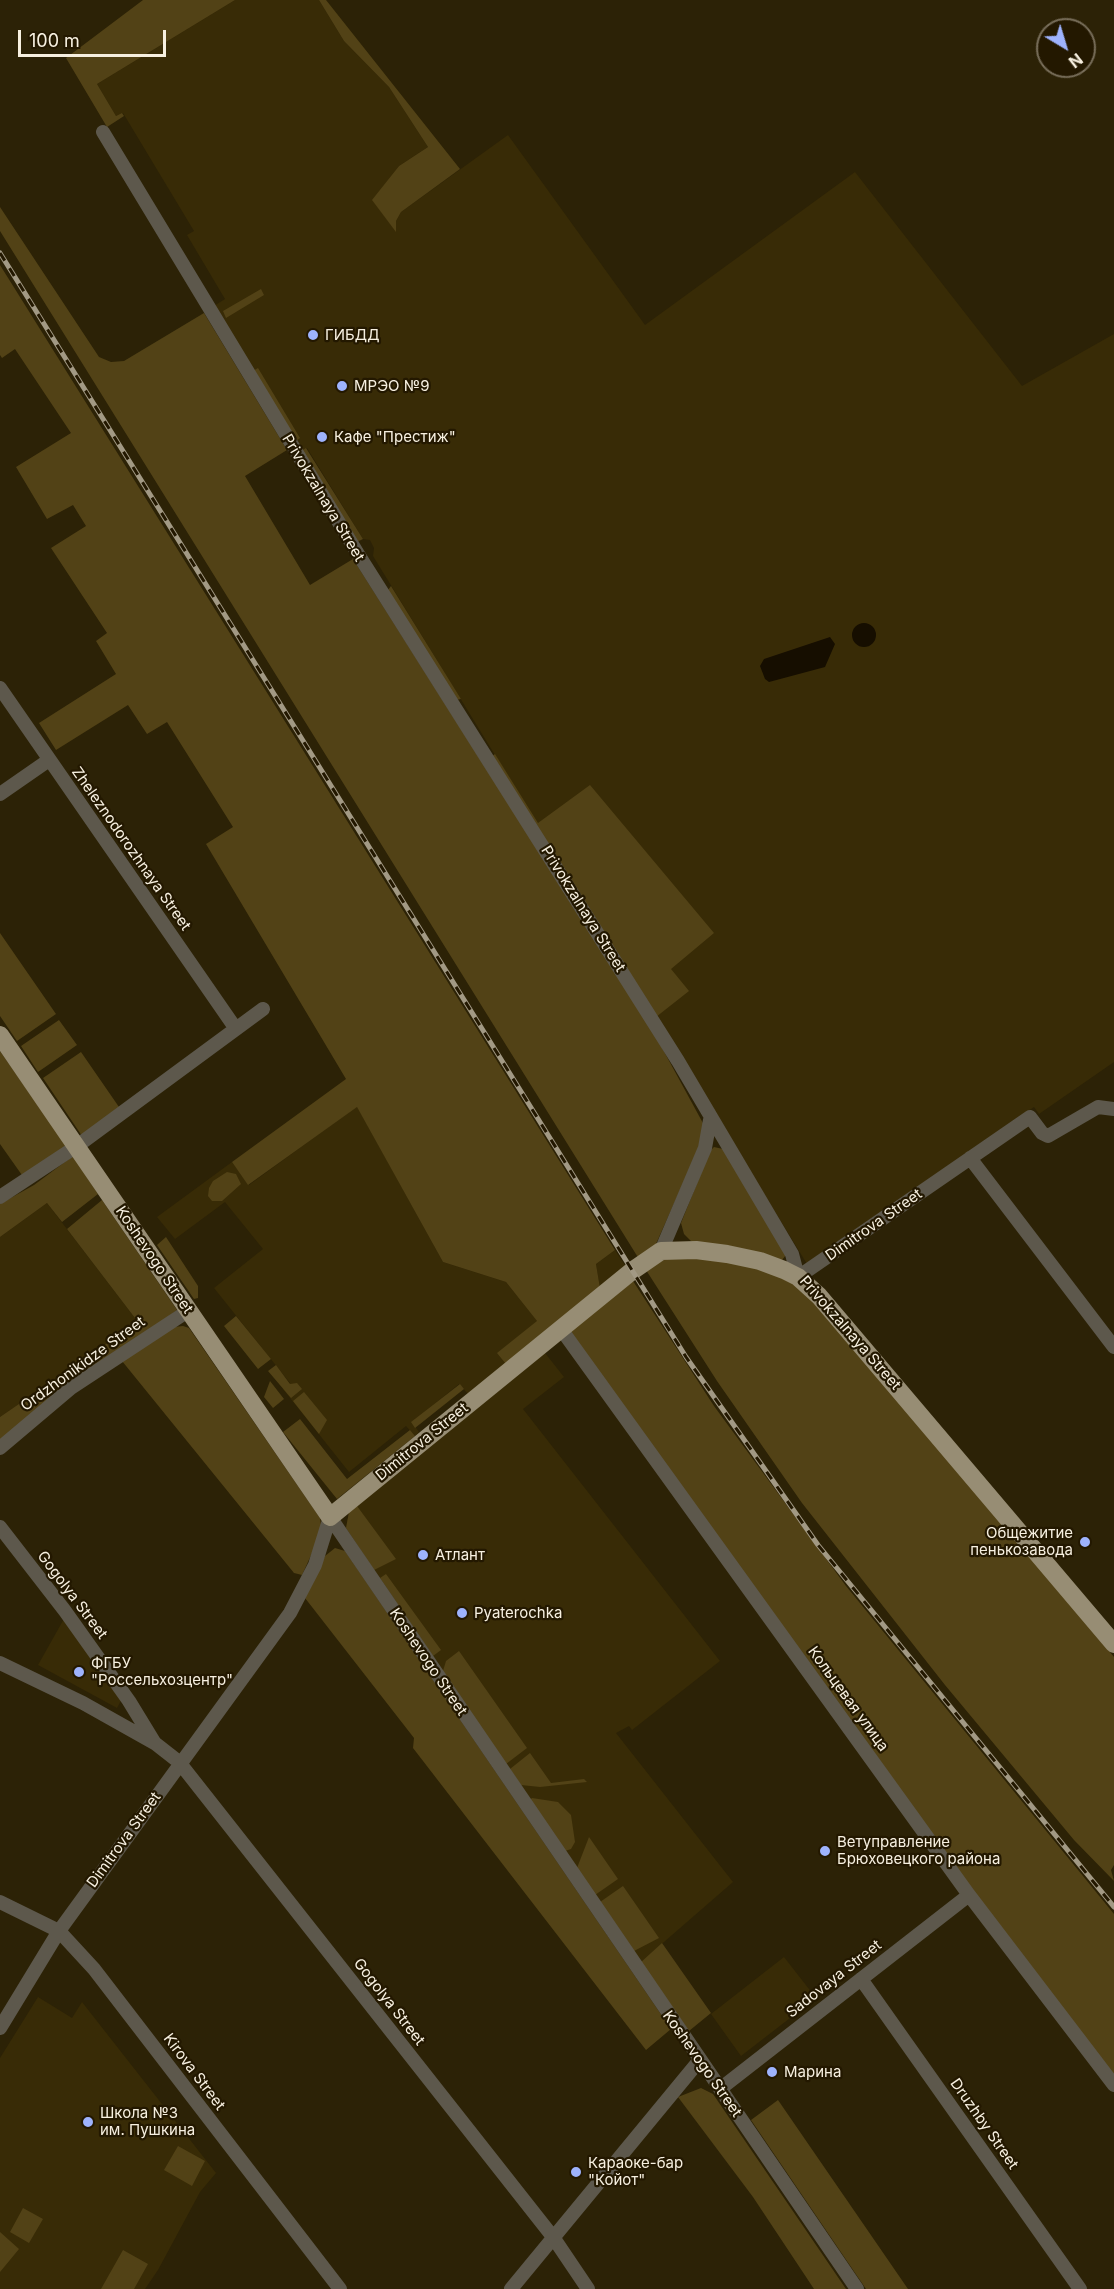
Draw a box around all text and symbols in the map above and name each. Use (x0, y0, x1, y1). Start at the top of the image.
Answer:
scale bar (21, 18, 170, 56)
north arrow (1036, 18, 1096, 78)
text: 100 m (29, 30, 80, 51)
text: N (1065, 49, 1087, 72)
place label: ГИБДД (325, 326, 380, 344)
marker: ГИБДД (306, 328, 320, 342)
place label: МРЭО №9 (354, 377, 429, 395)
marker: МРЭО №9 (335, 379, 349, 393)
place label: Кафе "Престиж" (334, 428, 456, 446)
marker: Кафе "Престиж" (315, 430, 329, 444)
street label: Privokzalnaya Street (278, 431, 368, 565)
street label: Zheleznodorozhnaya Street (68, 764, 194, 934)
street label: Privokzalnaya Street (537, 843, 629, 975)
street label: Dimitrova Street (822, 1185, 926, 1265)
street label: Koshevogo Street (111, 1203, 197, 1317)
street label: Privokzalnaya Street (796, 1272, 904, 1394)
street label: Ordzhonikidze Street (17, 1313, 149, 1415)
street label: Dimitrova Street (372, 1399, 472, 1485)
place label: Общежитие пенькозавода (970, 1524, 1073, 1559)
marker: Общежитие пенькозавода (1078, 1535, 1092, 1549)
place label: Атлант (435, 1546, 485, 1564)
street label: Gogolya Street (33, 1547, 111, 1643)
marker: Атлант (416, 1548, 430, 1562)
place label: Pyaterochka (474, 1604, 562, 1622)
street label: Koshevogo Street (385, 1605, 471, 1719)
marker: Pyaterochka (455, 1606, 469, 1620)
street label: Кольцевая улица (804, 1643, 892, 1755)
place label: ФГБУ "Россельхозцентр" (91, 1654, 233, 1689)
marker: ФГБУ "Россельхозцентр" (72, 1665, 86, 1679)
street label: Dimitrova Street (83, 1789, 165, 1891)
place label: Ветуправление Брюховецкого района (837, 1833, 1000, 1868)
marker: Ветуправление Брюховецкого района (818, 1844, 832, 1858)
street label: Sadovaya Street (783, 1936, 885, 2022)
street label: Gogolya Street (349, 1955, 429, 2049)
street label: Koshevogo Street (659, 2007, 745, 2121)
street label: Kirova Street (159, 2030, 229, 2114)
place label: Марина (784, 2063, 841, 2081)
marker: Марина (765, 2065, 779, 2079)
street label: Druzhby Street (946, 2075, 1022, 2173)
place label: Школа №3 им. Пушкина (100, 2104, 195, 2139)
marker: Школа №3 им. Пушкина (81, 2115, 95, 2129)
place label: Караоке-бар "Койот" (588, 2154, 683, 2189)
marker: Караоке-бар "Койот" (569, 2165, 583, 2179)

